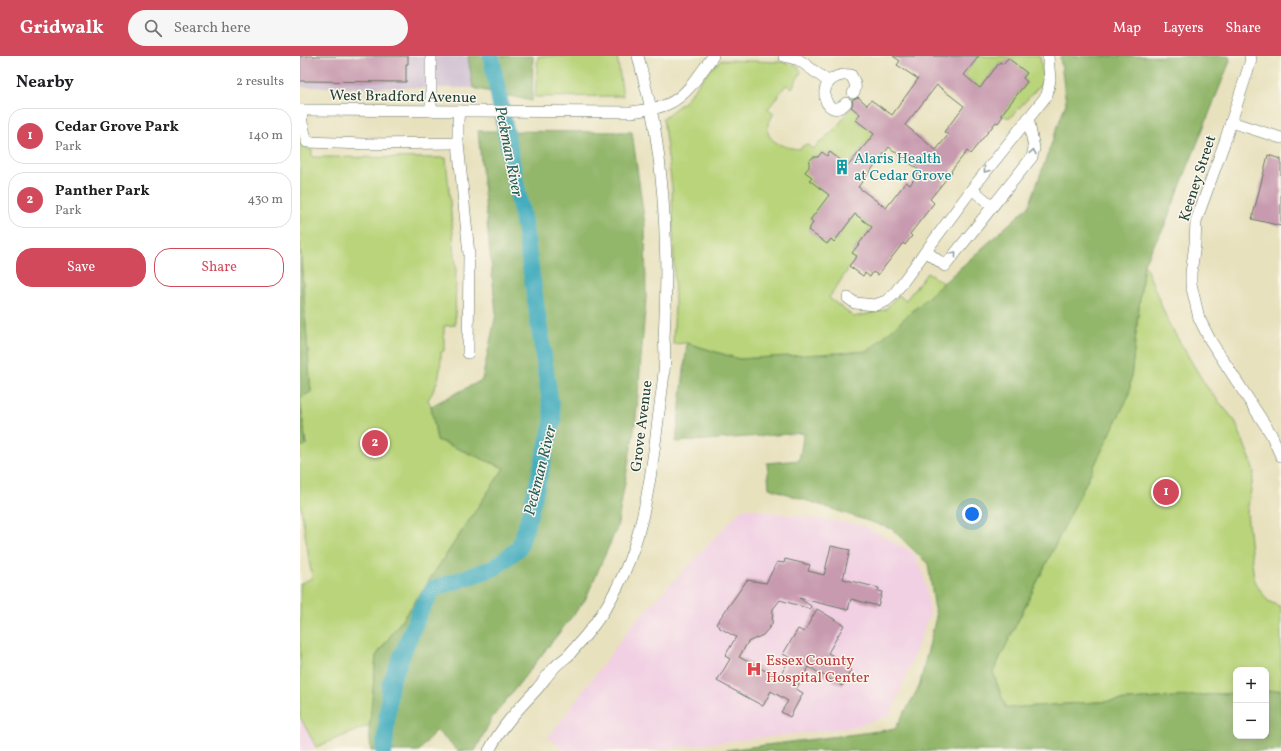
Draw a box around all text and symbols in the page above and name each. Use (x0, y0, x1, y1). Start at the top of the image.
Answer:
search box (128, 10, 408, 46)
text: Gridwalk (20, 15, 104, 41)
icon: search (142, 17, 164, 39)
text: Search here (174, 18, 251, 39)
text: Map (1113, 19, 1141, 38)
text: Layers (1163, 19, 1203, 38)
text: Share (1225, 19, 1261, 38)
text: Nearby (16, 71, 74, 94)
text: 2 results (236, 73, 284, 91)
street label: West Bradford Avenue (329, 86, 477, 109)
water label: Peckman River (488, 104, 528, 200)
text: Cedar Grove Park (55, 117, 179, 138)
text: 1 (27, 127, 33, 145)
text: 140 m (249, 127, 283, 145)
street label: Keeney Street (1175, 133, 1222, 224)
text: Park (55, 138, 82, 156)
one-way arrow (1028, 148, 1036, 155)
place label: Alaris Health at Cedar Grove (854, 149, 952, 187)
building icon: Alaris Health at Cedar Grove (833, 158, 851, 176)
one-way arrow (984, 166, 991, 173)
text: Panther Park (55, 181, 150, 202)
text: 2 (27, 191, 33, 209)
text: 430 m (247, 191, 283, 209)
text: Park (55, 202, 82, 220)
button: Save (16, 248, 146, 287)
button: Share (154, 248, 284, 287)
one-way arrow (949, 251, 956, 258)
street label: Grove Avenue (626, 379, 659, 473)
water label: Peckman River (519, 422, 563, 518)
pin: 2 (362, 428, 388, 458)
pin: 1 (1153, 477, 1179, 507)
your location (962, 504, 982, 524)
place label: Essex County Hospital Center (766, 651, 869, 689)
hospital icon: Essex County Hospital Center (745, 660, 763, 678)
map controls (1233, 667, 1269, 739)
button: + (1233, 667, 1269, 703)
button: − (1233, 703, 1269, 739)

